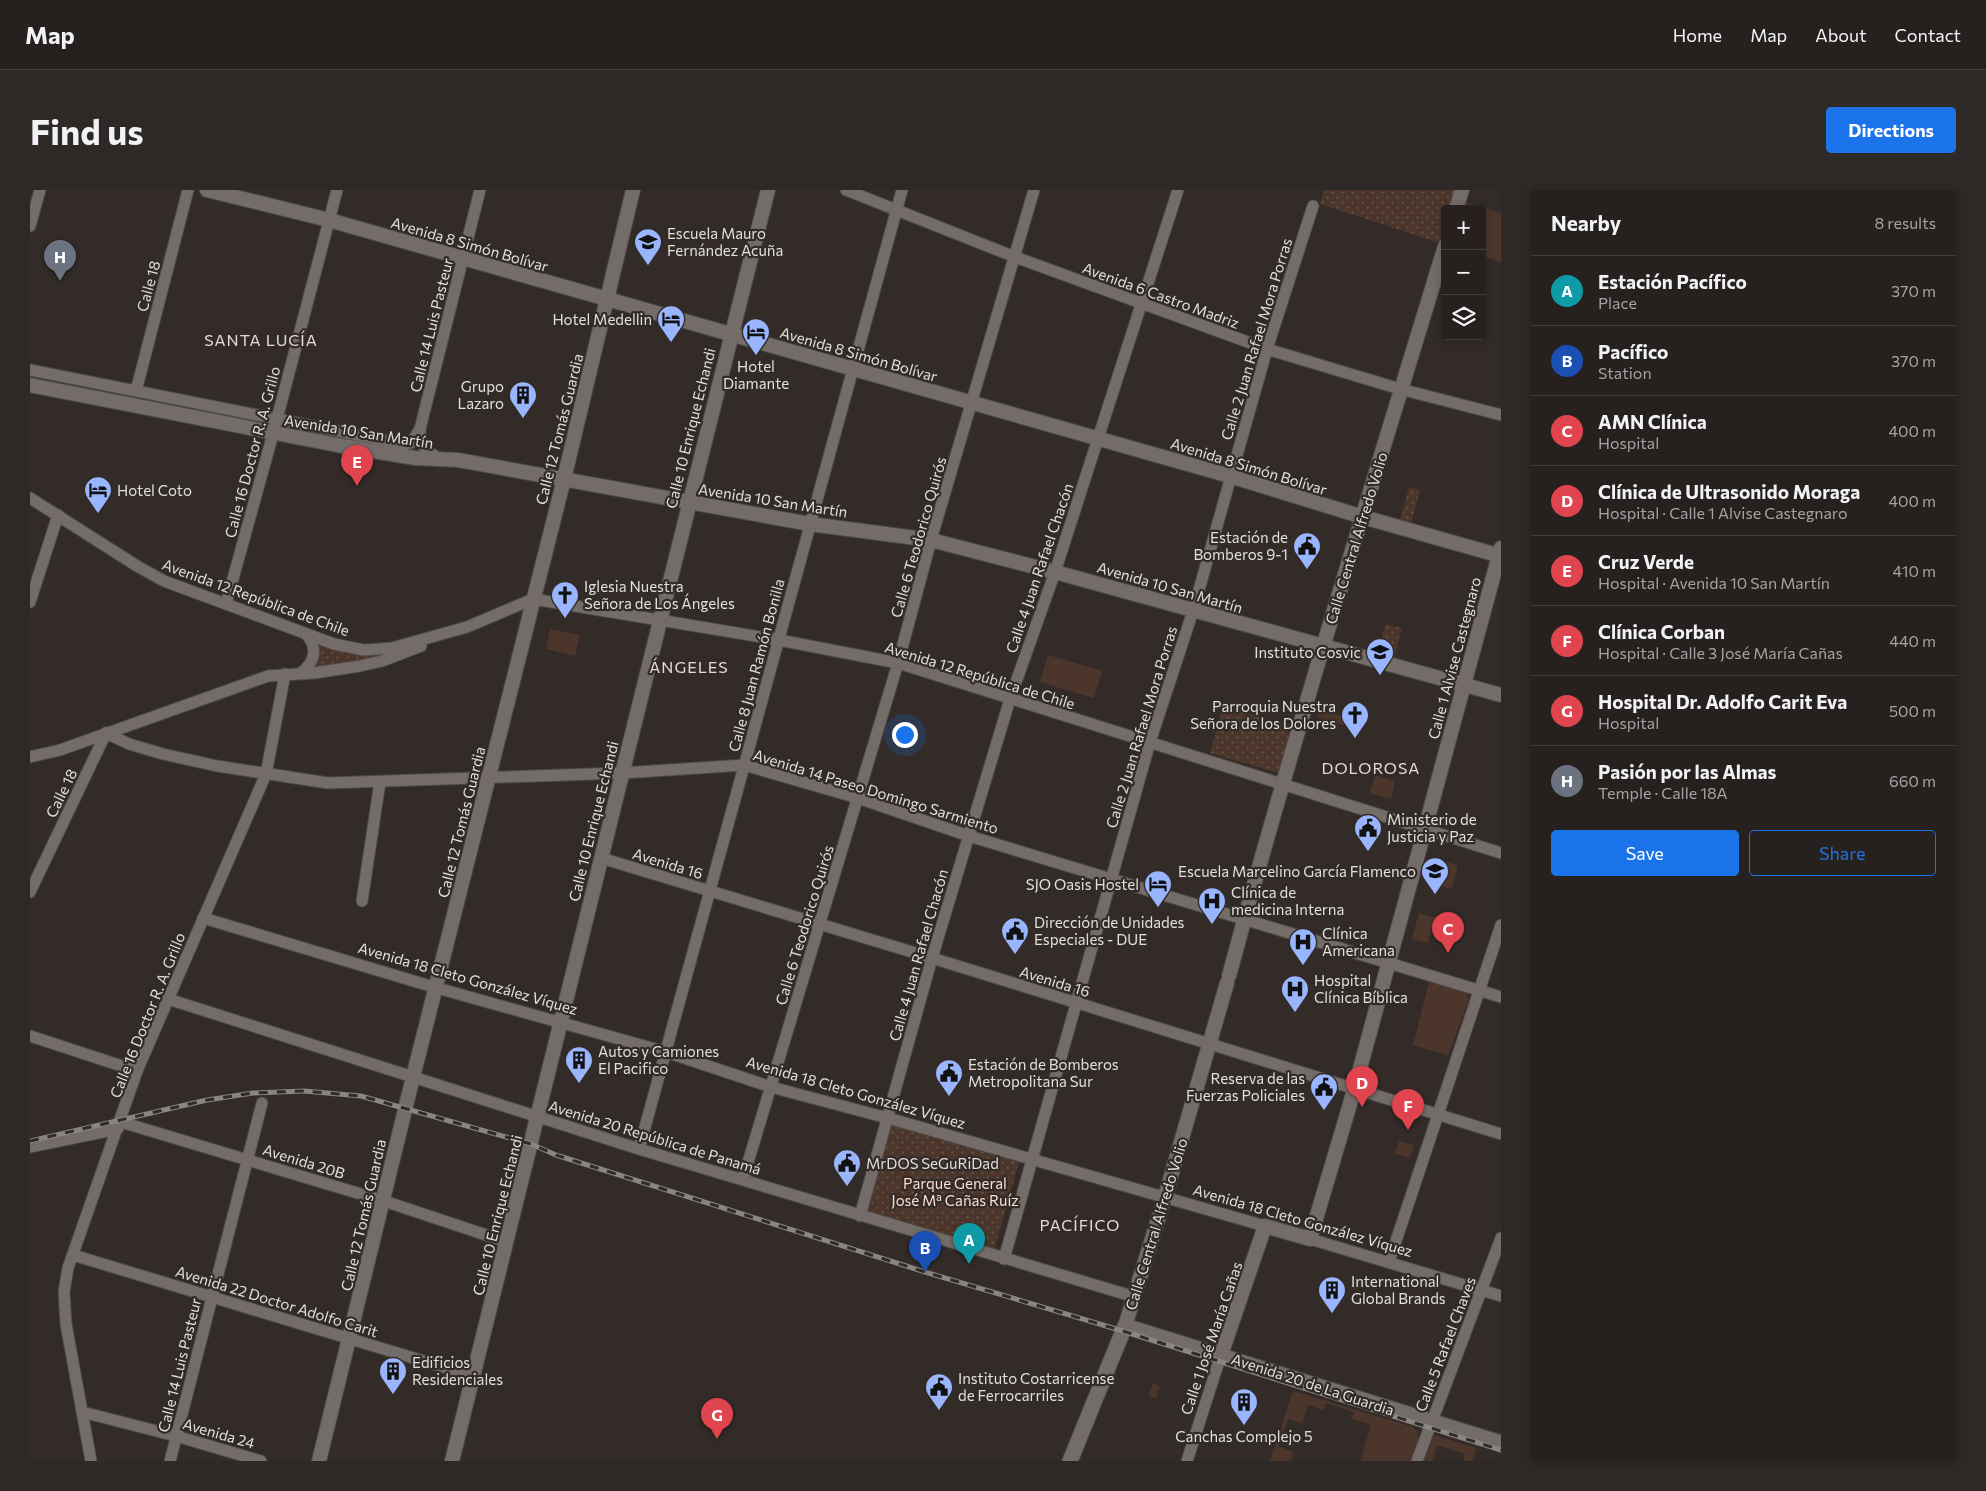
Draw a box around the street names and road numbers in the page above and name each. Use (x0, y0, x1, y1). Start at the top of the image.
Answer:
street label: Avenida 8 Simón Bolívar (389, 213, 551, 275)
street label: Calle 2 Juan Rafael Mora Porras (1217, 236, 1295, 442)
street label: Calle 14 Luis Pasteur (406, 256, 456, 394)
street label: Avenida 6 Castro Madriz (1080, 258, 1242, 332)
street label: Calle 18 (133, 259, 163, 313)
street label: Avenida 8 Simón Bolívar (778, 323, 940, 385)
street label: Calle 10 Enrique Echandi (661, 346, 719, 510)
street label: Calle 12 Tomás Guardia (531, 351, 587, 507)
street label: Calle 16 Doctor R. A. Grillo (220, 364, 284, 540)
street label: Avenida 10 San Martín (283, 410, 435, 452)
street label: Avenida 8 Simón Bolívar (1169, 434, 1329, 498)
street label: Calle Central Alfredo Volio (1321, 450, 1391, 626)
street label: Calle 6 Teodorico Quirós (886, 454, 950, 619)
street label: Avenida 10 San Martín (697, 479, 849, 521)
street label: Calle 4 Juan Rafael Chacón (1001, 481, 1077, 655)
street label: Avenida 12 República de Chile (160, 555, 352, 639)
street label: Avenida 10 San Martín (1095, 558, 1245, 616)
street label: Calle 1 Alvise Castegnaro (1424, 575, 1484, 741)
street label: Calle 8 Juan Ramón Bonilla (724, 576, 788, 754)
street label: Calle 2 Juan Rafael Mora Porras (1102, 624, 1180, 830)
street label: Avenida 12 República de Chile (883, 637, 1077, 713)
street label: Calle 10 Enrique Echandi (564, 739, 622, 903)
street label: Calle 12 Tomás Guardia (433, 744, 489, 900)
street label: Avenida 14 Paseo Domingo Sarmiento (751, 745, 1001, 837)
street label: Calle 18 (42, 766, 80, 820)
street label: Calle 6 Teodorico Quirós (771, 843, 837, 1007)
street label: Avenida 16 (631, 844, 705, 882)
street label: Calle 4 Juan Rafael Chacón (885, 867, 951, 1043)
street label: Calle 16 Doctor R. A. Grillo (106, 930, 188, 1100)
street label: Avenida 18 Cleto González Víquez (356, 938, 580, 1018)
street label: Avenida 16 (1018, 962, 1092, 1000)
street label: Avenida 18 Cleto González Víquez (744, 1052, 968, 1132)
street label: Avenida 20 República de Panamá (547, 1096, 763, 1178)
street label: Calle 10 Enrique Echandi (468, 1133, 526, 1297)
street label: Calle Central Alfredo Volio (1121, 1136, 1191, 1312)
street label: Calle 12 Tomás Guardia (337, 1137, 389, 1293)
street label: Avenida 20B (261, 1140, 347, 1182)
street label: Avenida 18 Cleto González Víquez (1191, 1180, 1415, 1260)
street label: Calle 1 José María Cañas (1176, 1259, 1246, 1417)
street label: Avenida 22 Doctor Adolfo Carit (174, 1262, 380, 1340)
street label: Calle 5 Rafael Chaves (1411, 1274, 1479, 1414)
street label: Calle 14 Luis Pasteur (154, 1296, 204, 1434)
street label: Avenida 20 de La Guardia (1229, 1349, 1397, 1419)
street label: Avenida 24 (181, 1414, 257, 1452)

